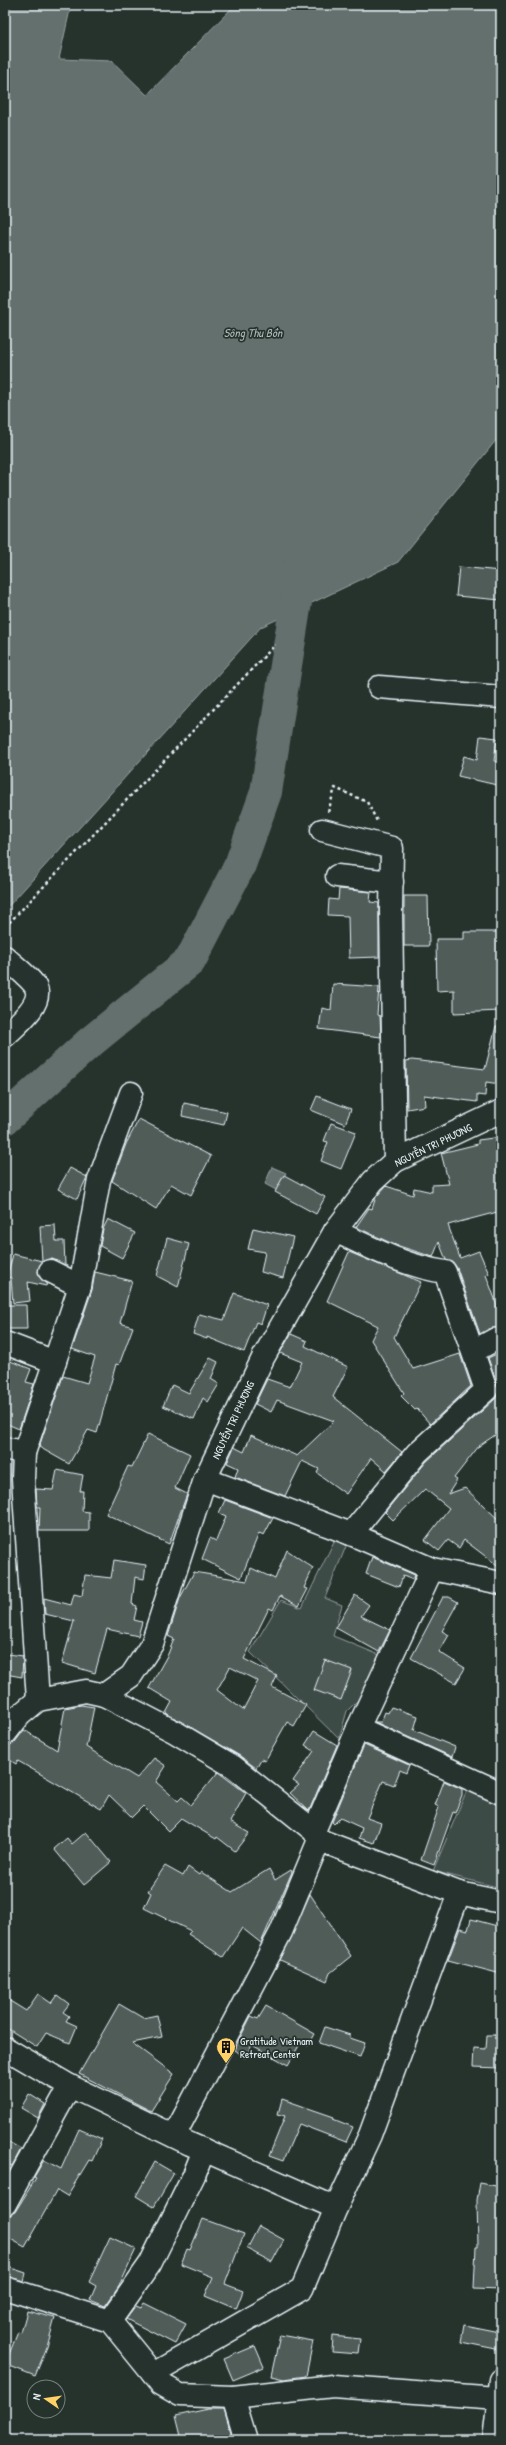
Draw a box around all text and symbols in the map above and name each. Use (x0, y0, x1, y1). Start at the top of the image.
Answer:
water label: Sông Thu Bồn (224, 324, 284, 341)
street label: NGUYỄN TRI PHƯƠNG (392, 1120, 475, 1170)
street label: NGUYỄN TRI PHƯƠNG (209, 1378, 257, 1461)
place label: Gratitude Vietnam Retreat Center (240, 2034, 314, 2061)
building icon: Gratitude Vietnam Retreat Center (215, 2036, 237, 2064)
north arrow (26, 2379, 66, 2419)
text: N (29, 2392, 44, 2401)

